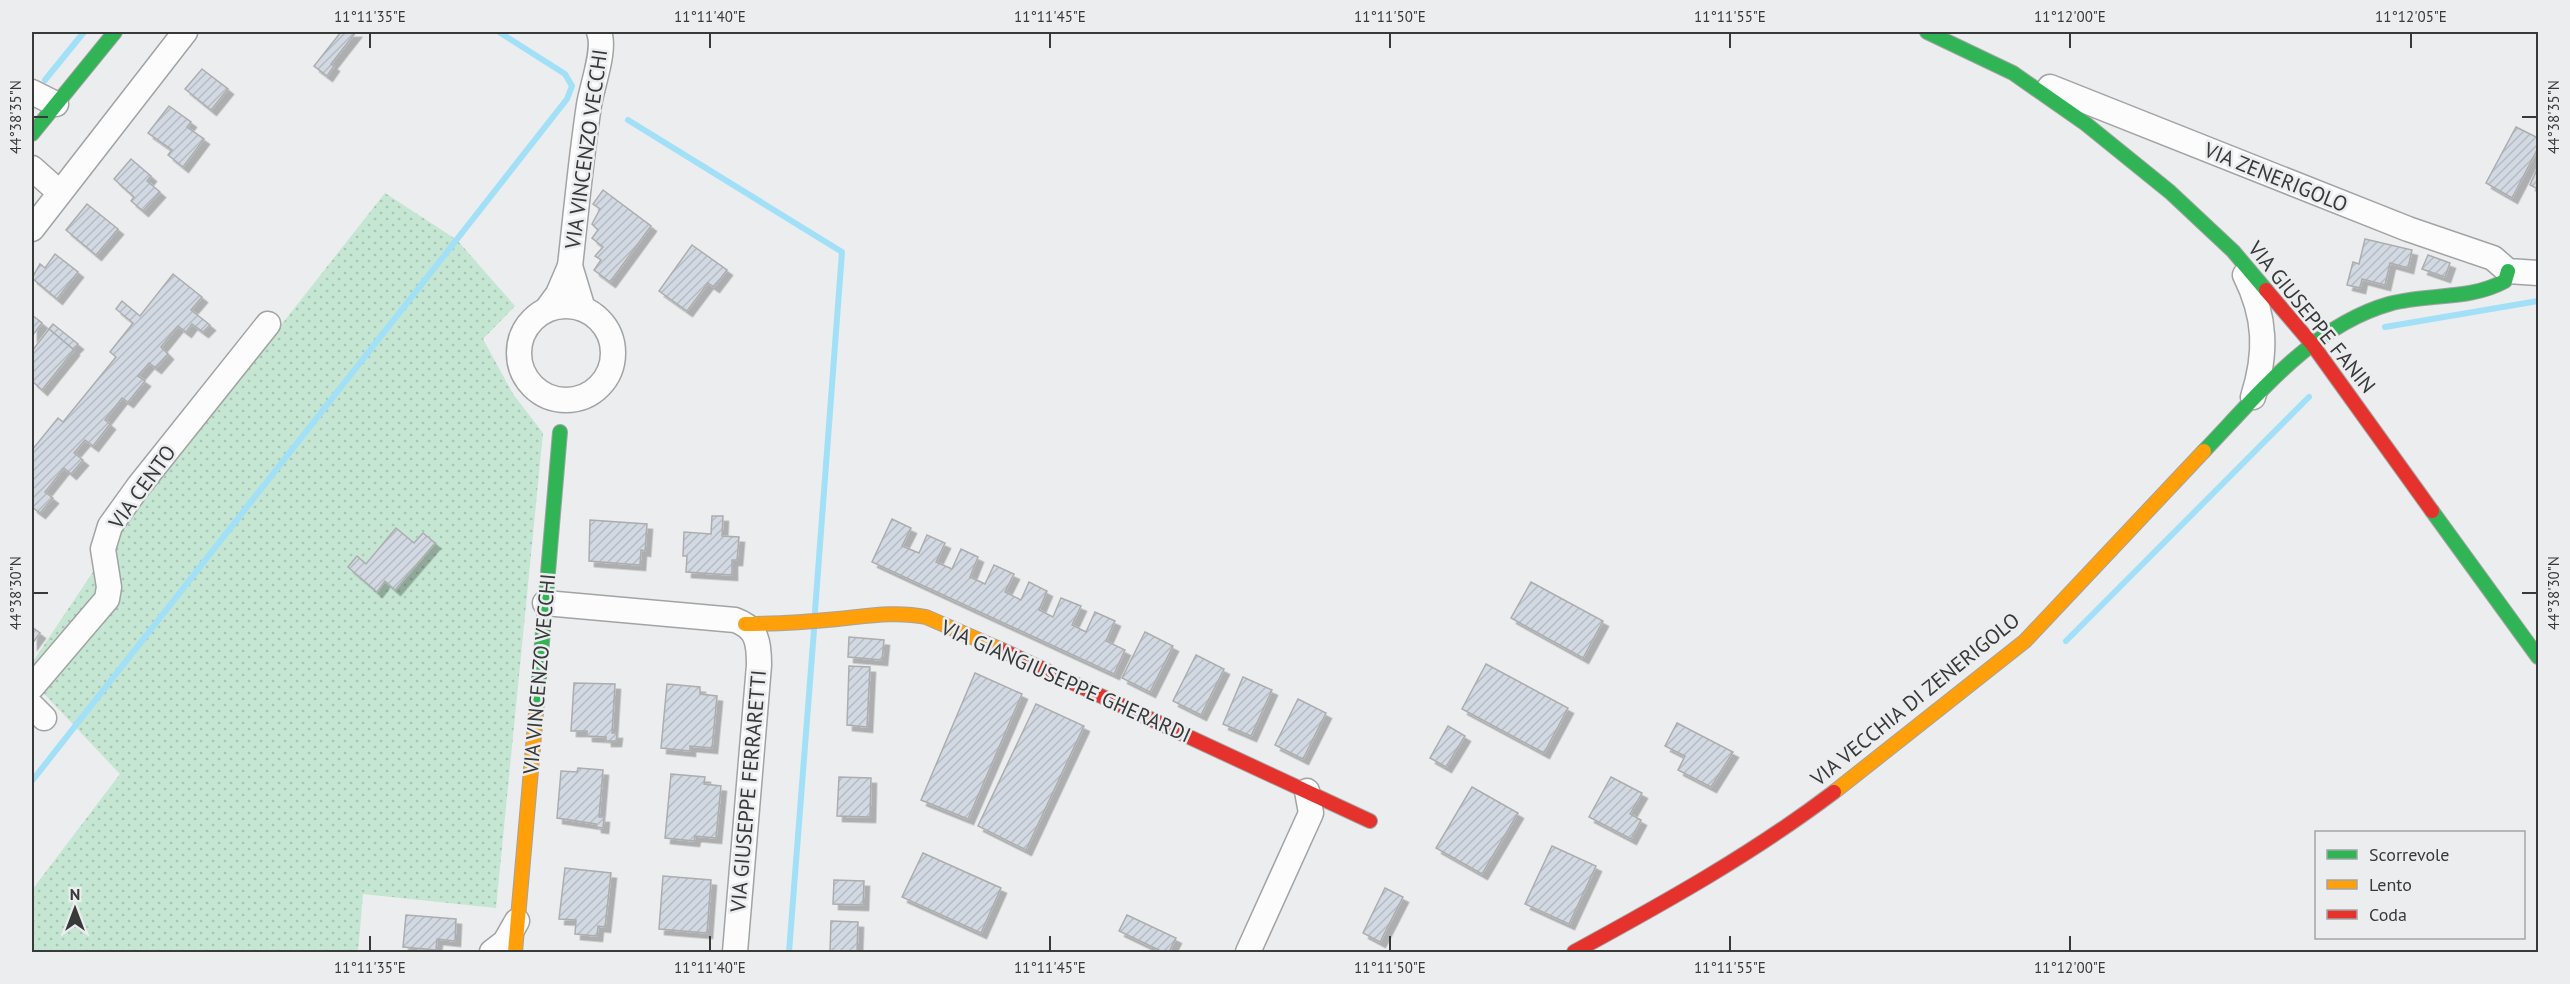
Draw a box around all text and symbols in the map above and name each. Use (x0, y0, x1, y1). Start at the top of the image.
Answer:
text: 11°11'35"E (334, 7, 406, 26)
text: 11°11'40"E (674, 7, 746, 26)
text: 11°11'45"E (1014, 7, 1086, 26)
text: 11°11'50"E (1354, 7, 1426, 26)
text: 11°11'55"E (1694, 7, 1766, 26)
text: 11°12'00"E (2034, 7, 2106, 26)
text: 11°12'05"E (2375, 7, 2447, 26)
street label: VIA VINCENZO VECCHI (558, 48, 613, 251)
text: 44°38'35"N (6, 80, 25, 154)
text: 44°38'35"N (2544, 80, 2563, 154)
street label: VIA ZENERIGOLO (2199, 136, 2352, 218)
street label: VIA GIUSEPPE FANIN (2242, 235, 2382, 399)
street label: VIA CENTO (102, 440, 182, 535)
text: 44°38'30"N (6, 556, 25, 630)
text: 44°38'30"N (2544, 556, 2563, 630)
street label: VIA VINCENZO VECCHI (517, 573, 561, 776)
street label: VIA VECCHIA DI ZENERIGOLO (1804, 606, 2025, 792)
street label: VIA GIANGIUSEPPE GHERARDI (936, 613, 1195, 748)
street label: VIA GIUSEPPE FERRARETTI (724, 669, 772, 914)
legend (2315, 831, 2525, 939)
text: Scorrevole (2369, 843, 2449, 866)
text: Lento (2369, 873, 2412, 896)
north arrow (45, 879, 105, 939)
text: N (70, 884, 80, 904)
text: Coda (2369, 903, 2407, 926)
text: 11°11'35"E (334, 958, 406, 977)
text: 11°11'40"E (674, 958, 746, 977)
text: 11°11'45"E (1014, 958, 1086, 977)
text: 11°11'50"E (1354, 958, 1426, 977)
text: 11°11'55"E (1694, 958, 1766, 977)
text: 11°12'00"E (2034, 958, 2106, 977)

